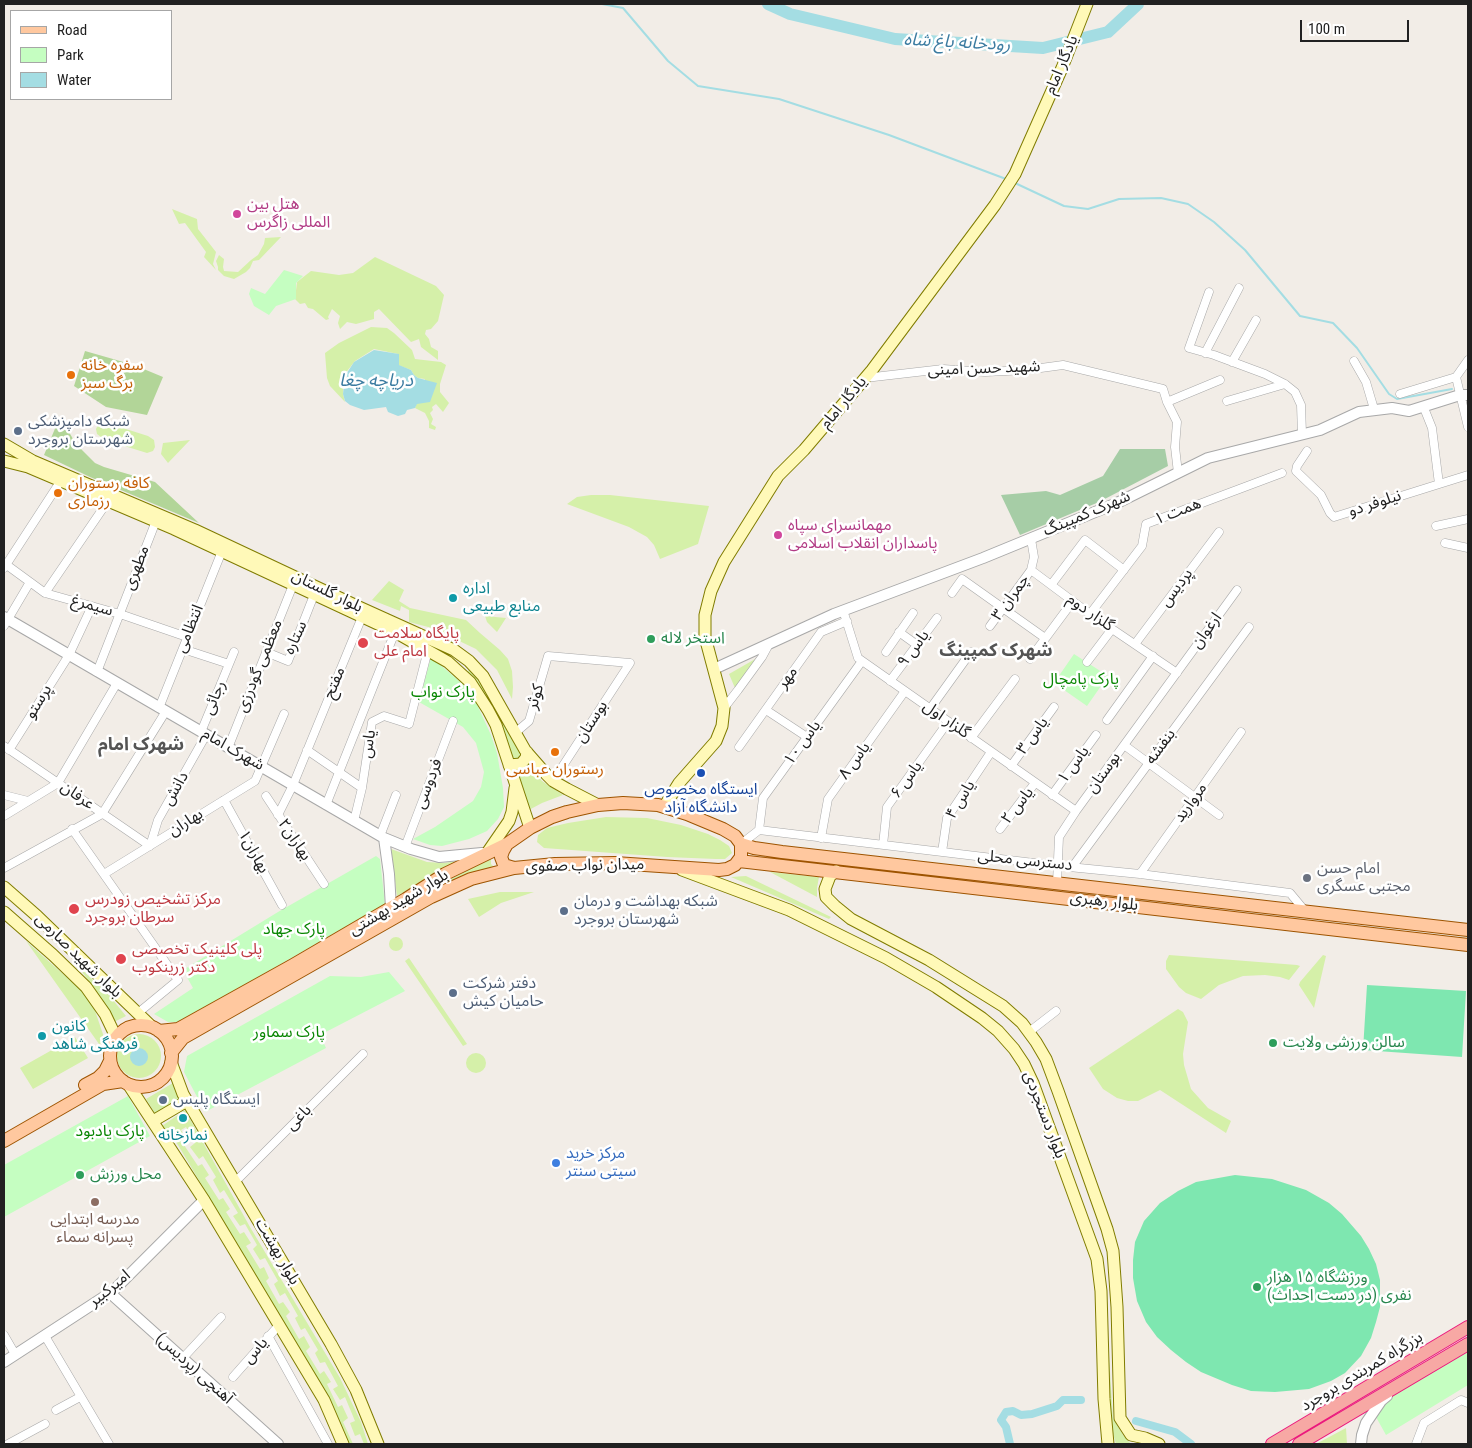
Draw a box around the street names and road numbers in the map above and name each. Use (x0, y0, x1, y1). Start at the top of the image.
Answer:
street label: یادگار امام (1041, 32, 1083, 98)
street label: شهید حسن امینی (927, 357, 1041, 381)
street label: یادگار امام (817, 373, 871, 433)
street label: نیلوفر دو (1346, 486, 1404, 522)
street label: شهرک کمپینگ (1040, 487, 1134, 541)
street label: همت ۱ (1152, 494, 1204, 530)
street label: مطهری (120, 543, 154, 593)
street label: پردیس (1156, 565, 1198, 611)
street label: بلوار گلستان (288, 567, 366, 617)
street label: چمران ۳ (988, 571, 1034, 625)
street label: گلزار دوم (1063, 590, 1117, 636)
street label: سیمرغ (69, 591, 115, 621)
street label: انتظامی (172, 602, 208, 656)
street label: ارغوان (1188, 609, 1226, 653)
street label: معظمی گودرزی (233, 617, 287, 715)
street label: ستاره (280, 618, 312, 658)
street label: یاس ۹ (894, 627, 934, 671)
street label: مهر (774, 663, 802, 693)
street label: مفتح (320, 664, 350, 702)
street label: رجائی (199, 678, 231, 718)
street label: پرستو (21, 681, 57, 723)
street label: کوثر (523, 682, 549, 712)
street label: بوستان (571, 697, 613, 747)
street label: گلزار اول (919, 697, 973, 743)
street label: یاس ۳ (1013, 714, 1053, 758)
street label: یاس ۱۰ (780, 717, 826, 769)
street label: شهرک امام (198, 725, 268, 775)
street label: بنفشه (1142, 726, 1180, 768)
street label: یاس (357, 728, 381, 760)
street label: یاس ۸ (835, 739, 875, 783)
street label: یاس ۱ (1054, 743, 1094, 787)
street label: بوستان (1083, 749, 1125, 797)
street label: فردوسی (411, 756, 447, 812)
street label: یاس ۶ (887, 758, 927, 802)
street label: دانش (159, 769, 193, 809)
street label: یاس ۴ (942, 777, 980, 823)
street label: عرفان (56, 778, 98, 814)
street label: مروارید (1170, 779, 1212, 827)
street label: یاس ۲ (998, 784, 1038, 828)
street label: بهاران (165, 805, 207, 841)
street label: بهاران۲ (273, 815, 315, 865)
street label: بهاران۱ (233, 827, 273, 877)
street label: دسترسی محلی (977, 846, 1073, 876)
street label: میدان نواب صفوی (526, 855, 644, 877)
street label: بلوار شهید بهشتی (346, 866, 452, 940)
street label: بلوار رهبری (1069, 888, 1139, 916)
street label: بلوار شهید صارمی (31, 910, 125, 1002)
street label: بلوار دستجردی (1019, 1069, 1069, 1161)
street label: باغی (282, 1101, 316, 1135)
street label: بلوار بهشت (250, 1215, 304, 1289)
street label: امیرکبیر (85, 1266, 135, 1312)
street label: بزرگراه کمربندی بروجرد (1298, 1328, 1426, 1416)
street label: آهنچی (پردیس) (151, 1329, 237, 1409)
street label: یاس (239, 1334, 273, 1368)

